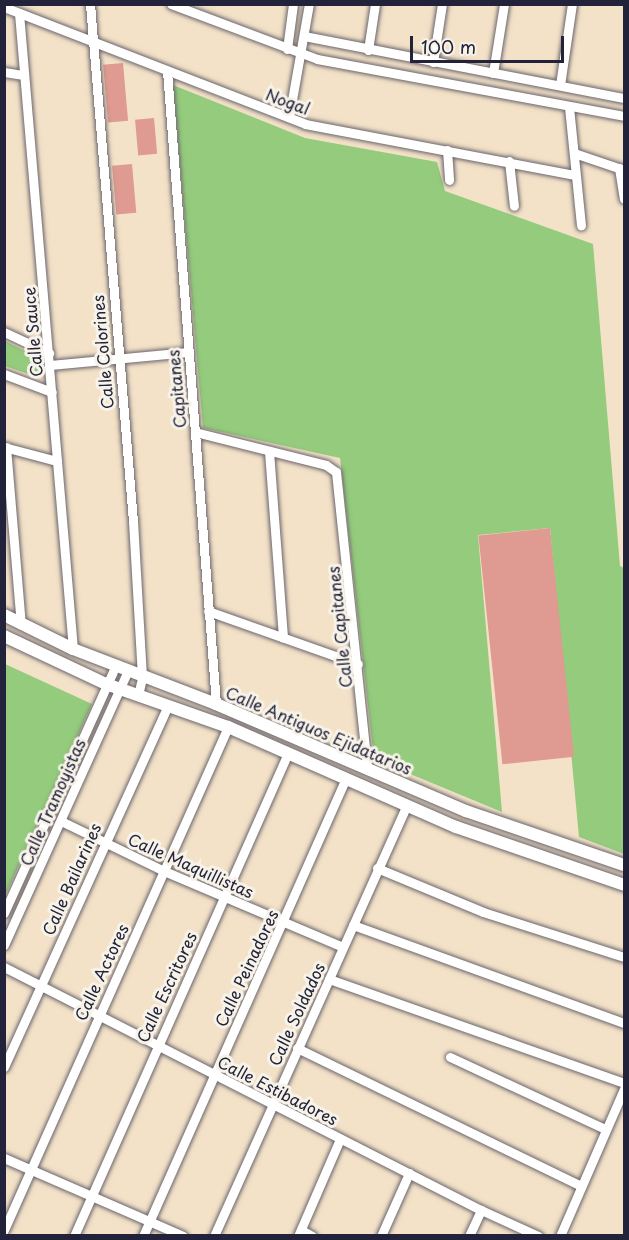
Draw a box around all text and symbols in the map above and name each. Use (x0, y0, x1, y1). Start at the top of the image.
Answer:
scale bar (413, 24, 568, 62)
text: 100 m (421, 33, 476, 60)
street label: Nogal (263, 84, 313, 118)
street label: Calle Sauce (19, 287, 45, 377)
street label: Calle Colorines (87, 294, 117, 410)
street label: Capitanes (163, 349, 189, 429)
street label: Calle Capitanes (323, 565, 355, 689)
street label: Calle Antiguos Ejidatarios (223, 682, 415, 778)
street label: Calle Tramoyistas (15, 735, 89, 869)
street label: Calle Bailarines (38, 820, 104, 938)
street label: Calle Maquillistas (125, 829, 257, 901)
street label: Calle Peinadores (210, 906, 282, 1030)
street label: Calle Actores (70, 920, 132, 1024)
street label: Calle Escritores (132, 929, 200, 1045)
street label: Calle Soldados (264, 959, 328, 1069)
street label: Calle Estibadores (215, 1051, 341, 1129)

